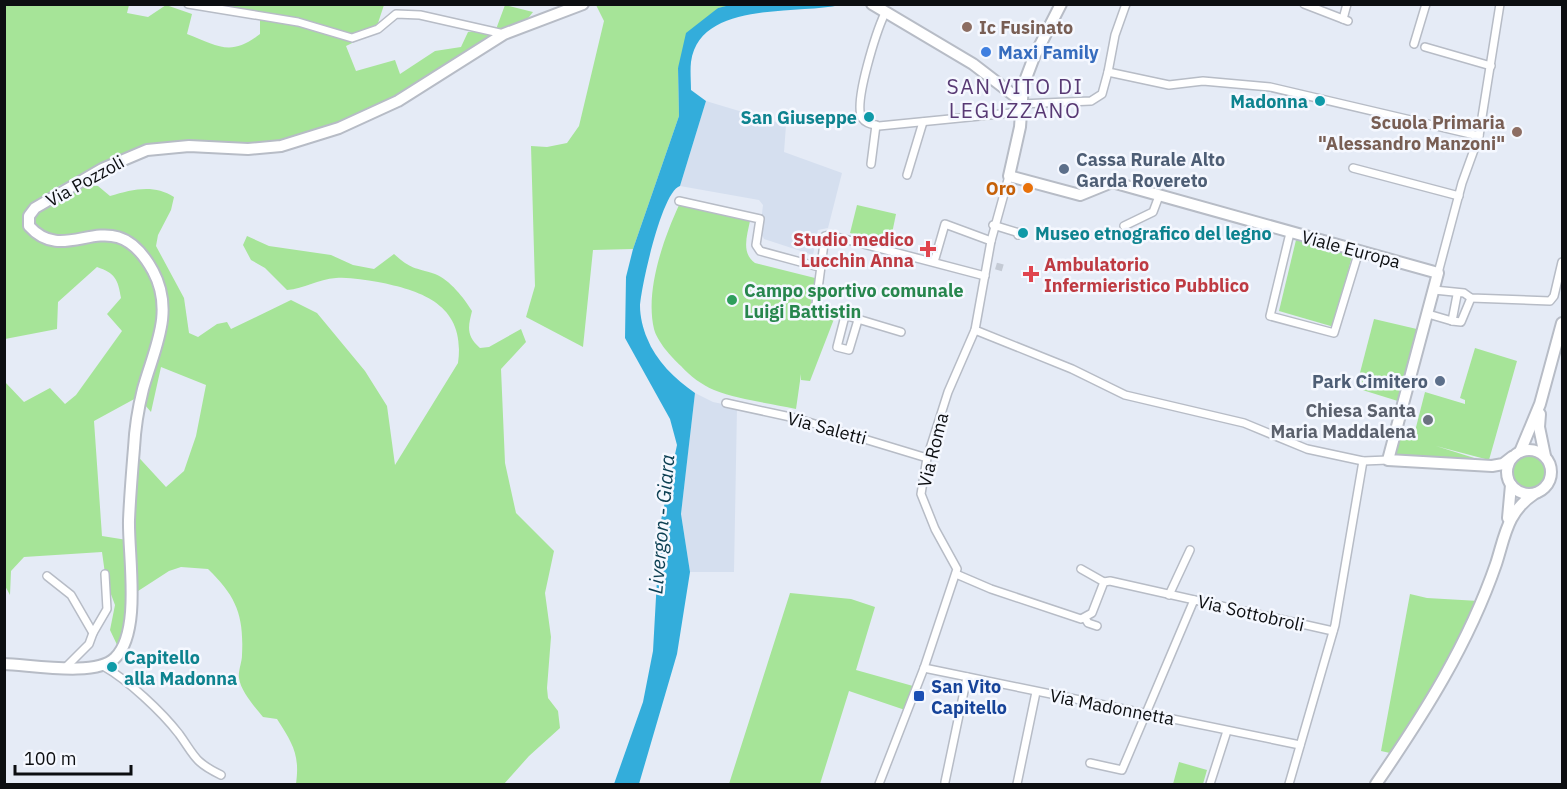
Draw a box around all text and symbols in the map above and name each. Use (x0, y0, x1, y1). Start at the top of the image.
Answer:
place label: Ic Fusinato (979, 16, 1073, 39)
marker: Ic Fusinato (960, 20, 974, 34)
place label: Maxi Family (998, 41, 1099, 64)
marker: Maxi Family (979, 45, 993, 59)
district label: SAN VITO DI LEGUZZANO (947, 72, 1083, 124)
place label: Madonna (1230, 90, 1308, 113)
marker: Madonna (1313, 94, 1327, 108)
place label: San Giuseppe (741, 106, 857, 129)
marker: San Giuseppe (862, 110, 876, 124)
place label: Scuola Primaria "Alessandro Manzoni" (1318, 111, 1505, 155)
marker: Scuola Primaria "Alessandro Manzoni" (1510, 125, 1524, 139)
place label: Cassa Rurale Alto Garda Rovereto (1076, 148, 1225, 192)
street label: Via Pozzoli (42, 150, 128, 212)
marker: Cassa Rurale Alto Garda Rovereto (1057, 162, 1071, 176)
place label: Oro (986, 177, 1016, 200)
marker: Oro (1021, 181, 1035, 195)
place label: Museo etnografico del legno (1035, 222, 1272, 245)
street label: Viale Europa (1299, 225, 1403, 273)
marker: Museo etnografico del legno (1016, 226, 1030, 240)
place label: Studio medico Lucchin Anna (793, 228, 914, 272)
marker: Studio medico Lucchin Anna (919, 240, 937, 258)
place label: Ambulatorio Infermieristico Pubblico (1044, 253, 1249, 297)
marker: Ambulatorio Infermieristico Pubblico (1022, 265, 1040, 283)
place label: Campo sportivo comunale Luigi Battistin (744, 279, 964, 323)
marker: Campo sportivo comunale Luigi Battistin (725, 293, 739, 307)
place label: Park Cimitero (1312, 370, 1428, 393)
marker: Park Cimitero (1433, 374, 1447, 388)
place label: Chiesa Santa Maria Maddalena (1270, 399, 1416, 443)
street label: Via Saletti (785, 406, 869, 450)
street label: Via Roma (913, 410, 953, 490)
marker: Chiesa Santa Maria Maddalena (1421, 413, 1435, 427)
water label: Livergon - Giara (641, 453, 681, 595)
street label: Via Sottobroli (1195, 590, 1307, 636)
place label: Capitello alla Madonna (124, 646, 237, 690)
marker: Capitello alla Madonna (105, 660, 119, 674)
place label: San Vito Capitello (931, 675, 1007, 719)
street label: Via Madonnetta (1048, 684, 1177, 730)
marker: San Vito Capitello (912, 689, 926, 703)
scale bar (15, 738, 130, 776)
text: 100 m (24, 747, 76, 770)

